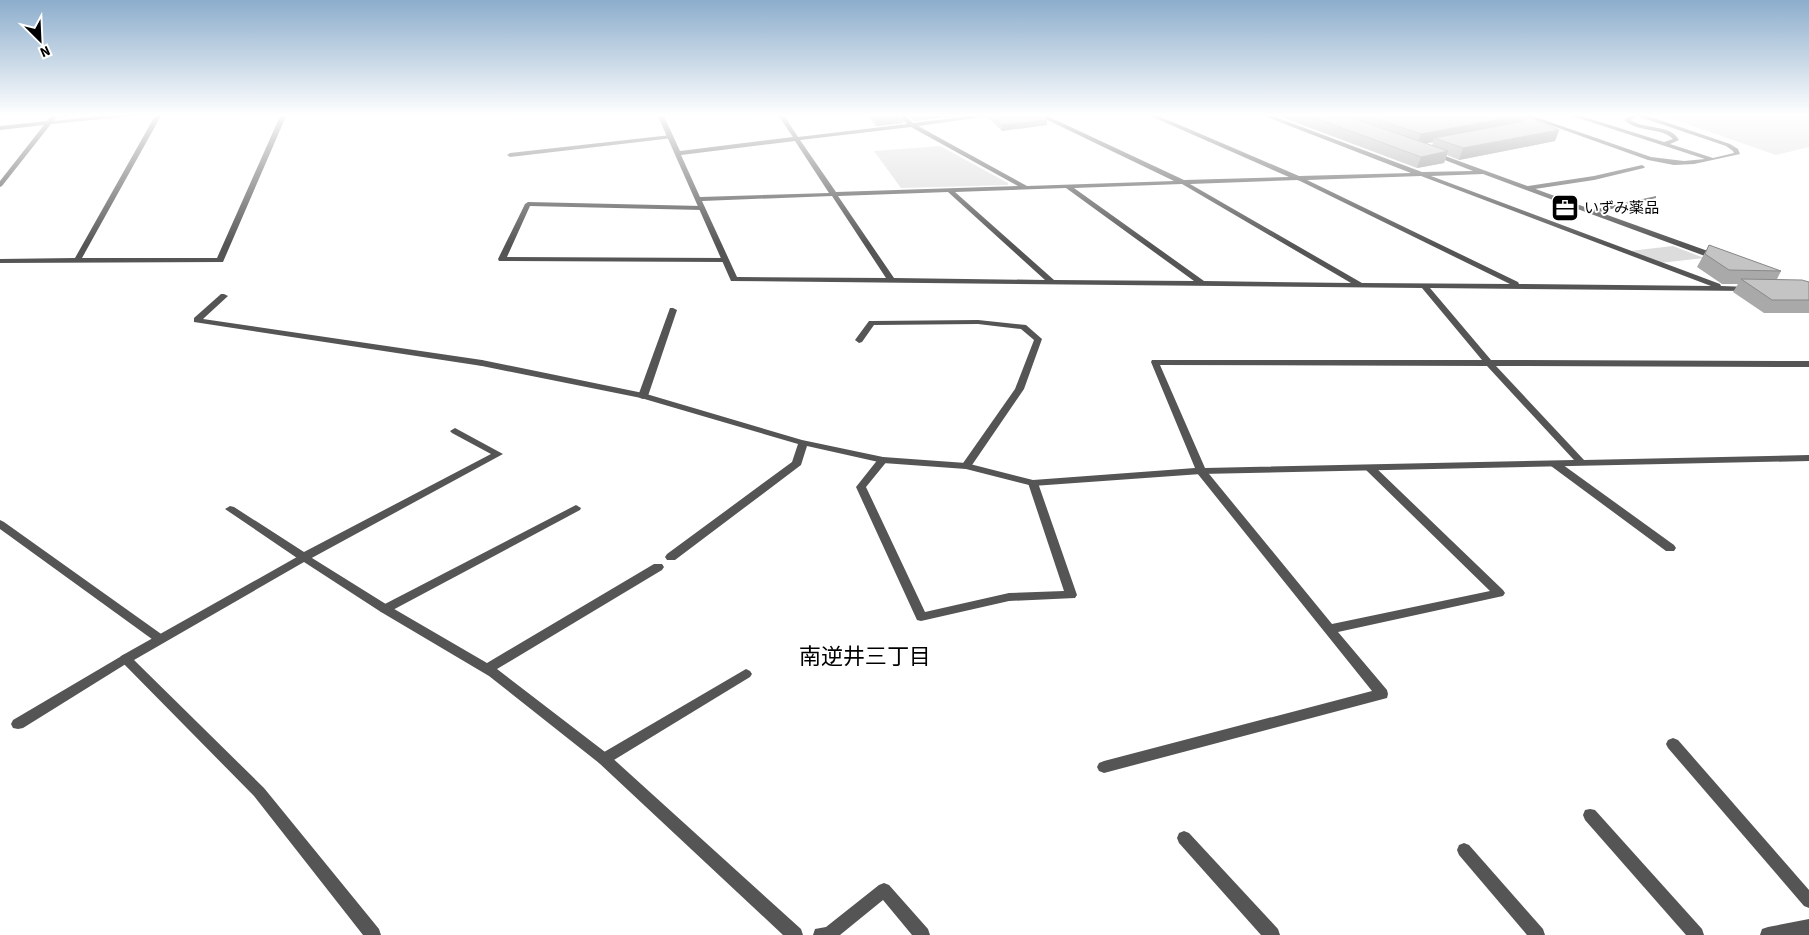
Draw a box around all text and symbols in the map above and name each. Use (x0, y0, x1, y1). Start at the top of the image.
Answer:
north arrow (15, 15, 65, 65)
text: N (37, 40, 53, 62)
office icon: いずみ薬品 (1550, 193, 1580, 223)
place label: いずみ薬品 (1584, 198, 1659, 219)
district label: 南逆井三丁目 (799, 641, 931, 673)

